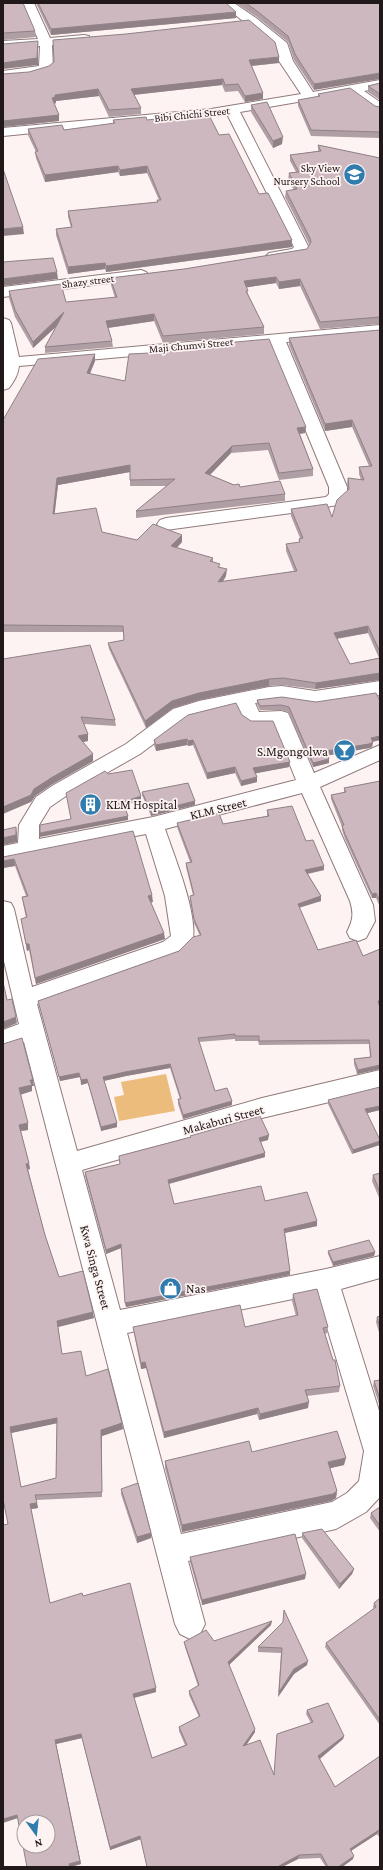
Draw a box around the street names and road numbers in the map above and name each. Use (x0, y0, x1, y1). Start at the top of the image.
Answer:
street label: Bibi Chichi Street (154, 104, 231, 124)
street label: Shazy street (61, 272, 115, 291)
street label: Maji Chumvi Street (148, 335, 234, 356)
street label: KLM Street (188, 794, 249, 823)
street label: Makaburi Street (181, 1101, 266, 1138)
street label: Kwa Singa Street (77, 1223, 114, 1312)

